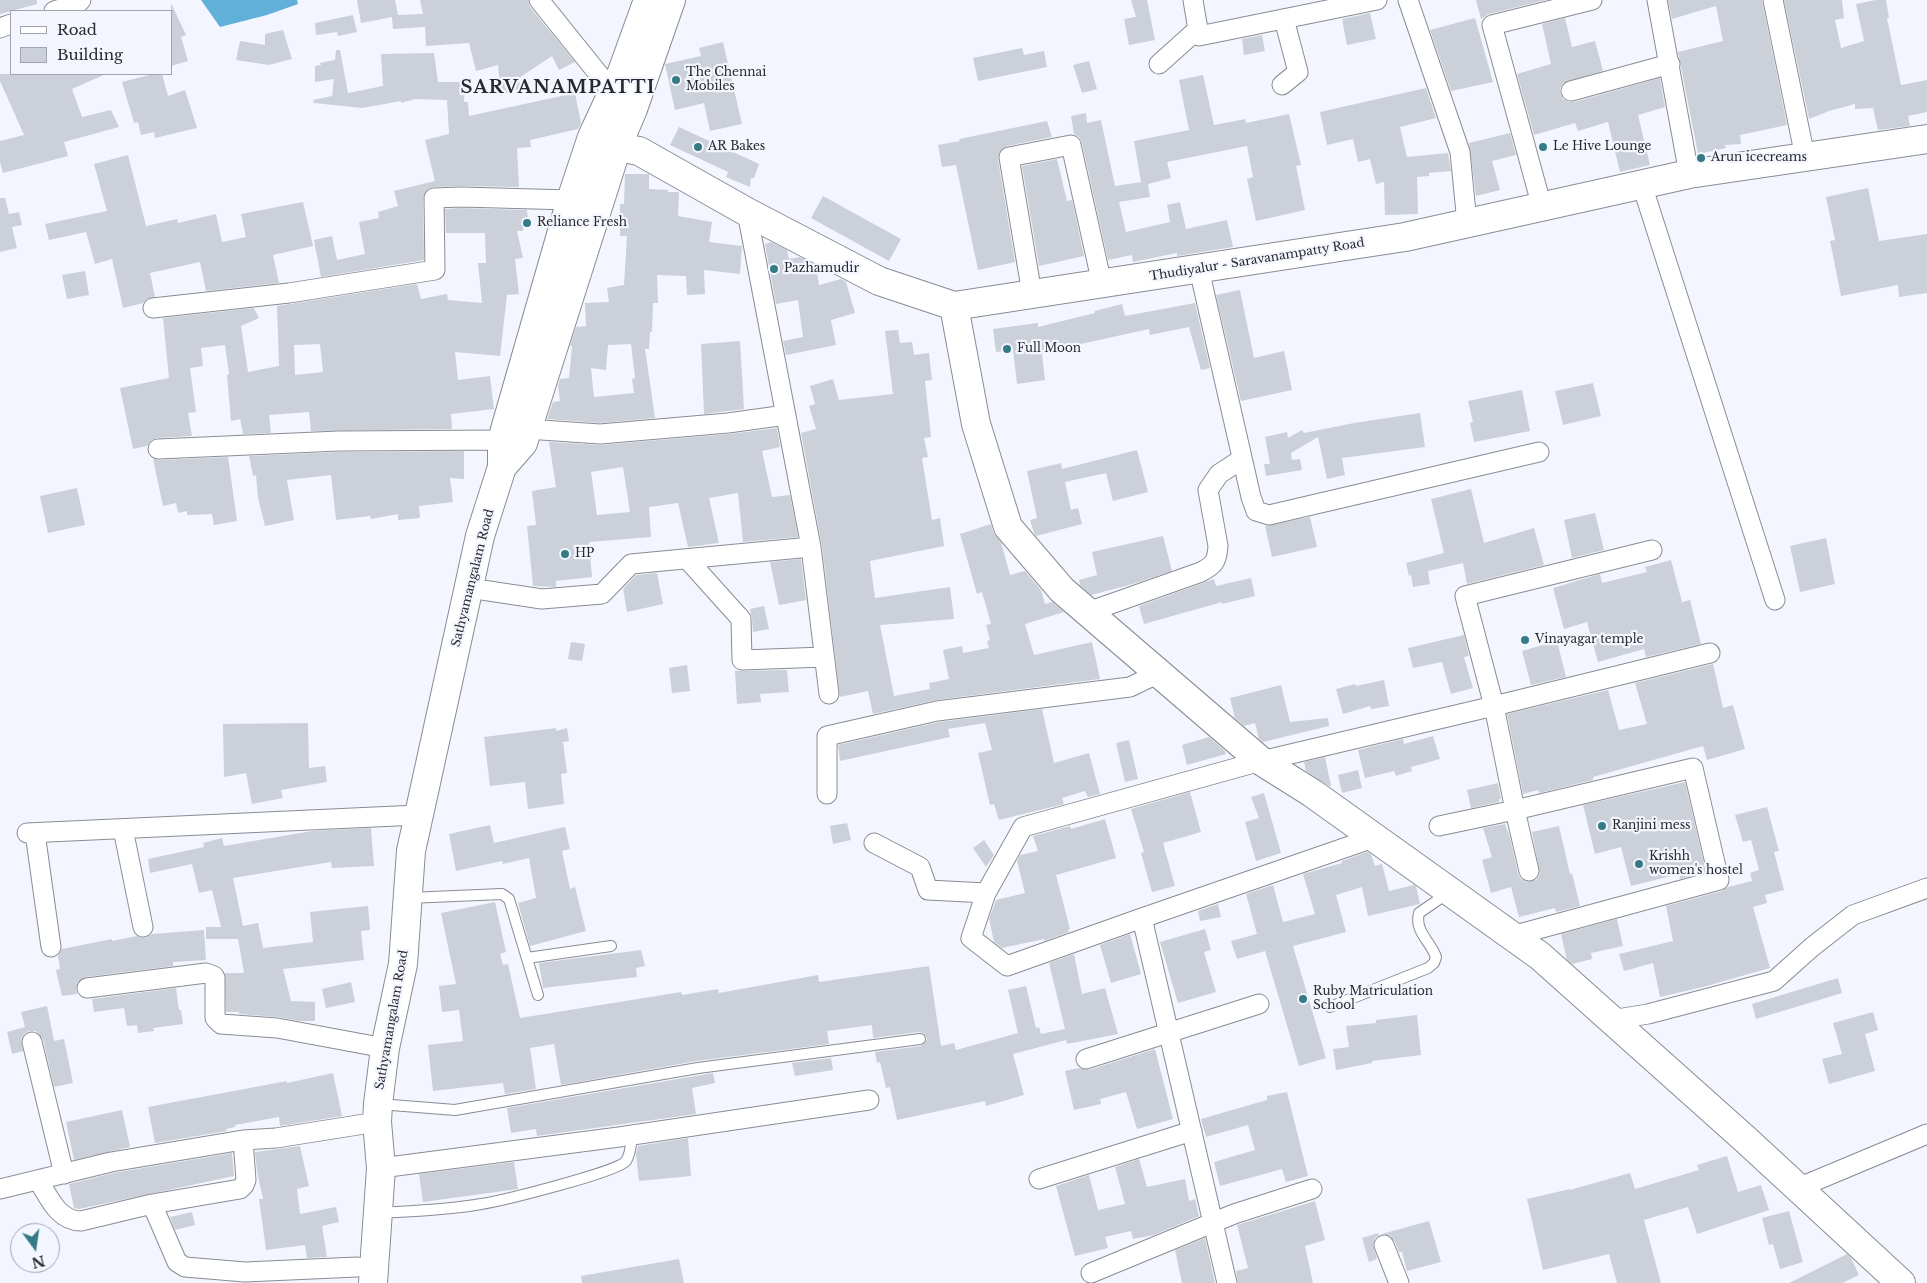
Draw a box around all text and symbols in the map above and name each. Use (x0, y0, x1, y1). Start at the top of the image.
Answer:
legend (10, 10, 172, 75)
text: Road (57, 20, 97, 39)
text: Building (57, 45, 123, 64)
place label: The Chennai Mobiles (686, 66, 766, 94)
marker: The Chennai Mobiles (670, 74, 682, 86)
district label: SARVANAMPATTI (459, 77, 657, 99)
place label: AR Bakes (708, 140, 765, 154)
place label: Le Hive Lounge (1553, 140, 1651, 154)
marker: AR Bakes (692, 141, 704, 153)
marker: Le Hive Lounge (1537, 141, 1549, 153)
place label: Arun icecreams (1711, 151, 1807, 165)
marker: Arun icecreams (1695, 152, 1707, 164)
place label: Reliance Fresh (537, 216, 627, 230)
marker: Reliance Fresh (521, 217, 533, 229)
street label: Thudiyalur - Saravanampatty Road (1148, 236, 1366, 284)
place label: Pazhamudir (784, 262, 859, 276)
marker: Pazhamudir (768, 263, 780, 275)
place label: Full Moon (1017, 342, 1081, 356)
marker: Full Moon (1001, 343, 1013, 355)
street label: Sathyamangalam Road (449, 508, 497, 648)
place label: HP (575, 547, 594, 561)
marker: HP (559, 548, 571, 560)
place label: Vinayagar temple (1535, 633, 1643, 647)
marker: Vinayagar temple (1519, 634, 1531, 646)
place label: Ranjini mess (1612, 819, 1691, 833)
marker: Ranjini mess (1596, 820, 1608, 832)
place label: Krishh women's hostel (1649, 850, 1743, 878)
marker: Krishh women's hostel (1633, 858, 1645, 870)
street label: Sathyamangalam Road (373, 949, 411, 1091)
place label: Ruby Matriculation School (1313, 985, 1433, 1013)
marker: Ruby Matriculation School (1297, 993, 1309, 1005)
north arrow (10, 1223, 60, 1273)
text: N (30, 1251, 47, 1272)

